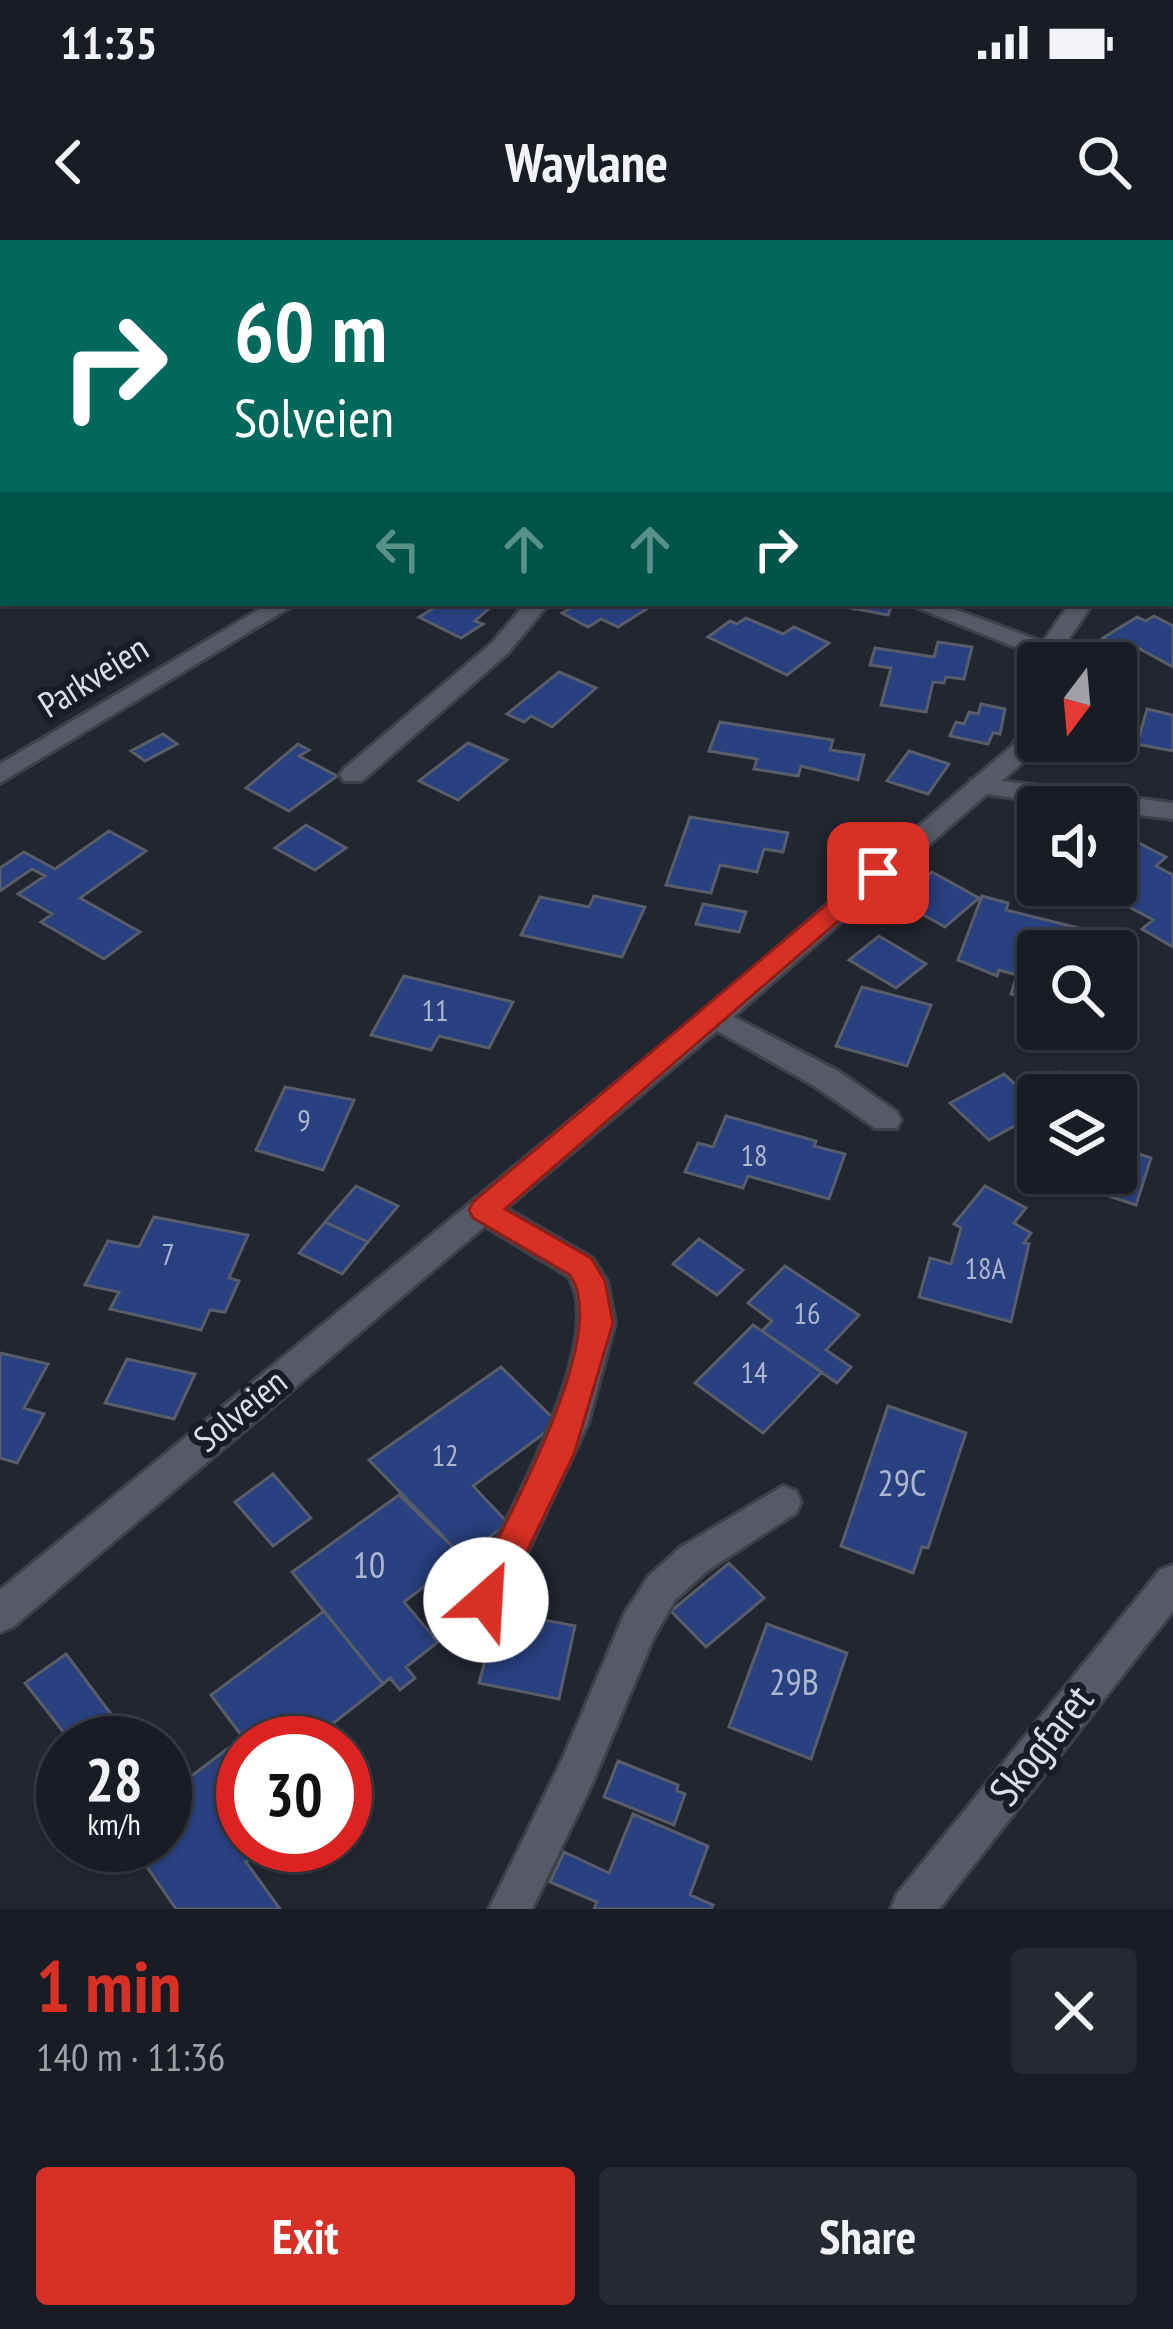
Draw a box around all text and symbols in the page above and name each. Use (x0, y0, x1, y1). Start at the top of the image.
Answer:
text: 11:35 (60, 13, 157, 71)
text: Waylane (505, 127, 668, 197)
icon: back (36, 129, 102, 195)
icon: search (1071, 129, 1137, 195)
text: 60 m (234, 276, 387, 385)
icon: right (36, 288, 192, 444)
text: Solveien (234, 382, 394, 452)
icon: left (365, 516, 431, 582)
icon: ahead (491, 516, 557, 582)
icon: ahead (617, 516, 683, 582)
icon: right (743, 516, 809, 582)
street label: Parkveien (29, 624, 156, 728)
north arrow (1017, 642, 1137, 762)
map controls (1017, 642, 1137, 1194)
button: sound (1017, 786, 1137, 906)
pin (827, 822, 929, 924)
icon: arrive (845, 840, 911, 906)
button: search (1017, 930, 1137, 1050)
house number: 11 (422, 990, 449, 1029)
button: layers (1017, 1074, 1137, 1194)
house number: 9 (297, 1100, 311, 1139)
house number: 18 (741, 1135, 768, 1174)
house number: 7 (161, 1234, 175, 1273)
house number: 18A (964, 1248, 1006, 1287)
house number: 16 (794, 1293, 821, 1332)
house number: 14 (741, 1352, 768, 1391)
street label: Solveien (183, 1358, 296, 1461)
house number: 12 (432, 1435, 459, 1474)
house number: 29C (878, 1459, 926, 1506)
position arrow (423, 1537, 549, 1663)
house number: 10 (353, 1541, 385, 1588)
house number: 29B (769, 1658, 819, 1705)
street label: Skogfaret (976, 1673, 1105, 1816)
speed limit sign: 30 (216, 1716, 372, 1872)
text: 28 (85, 1740, 143, 1818)
text: km/h (87, 1804, 141, 1843)
text: 1 min (36, 1939, 181, 2032)
button: close (1011, 1948, 1137, 2074)
text: 140 m · 11:36 (36, 2031, 225, 2082)
button: Exit (36, 2167, 575, 2305)
button: Share (599, 2167, 1137, 2305)

